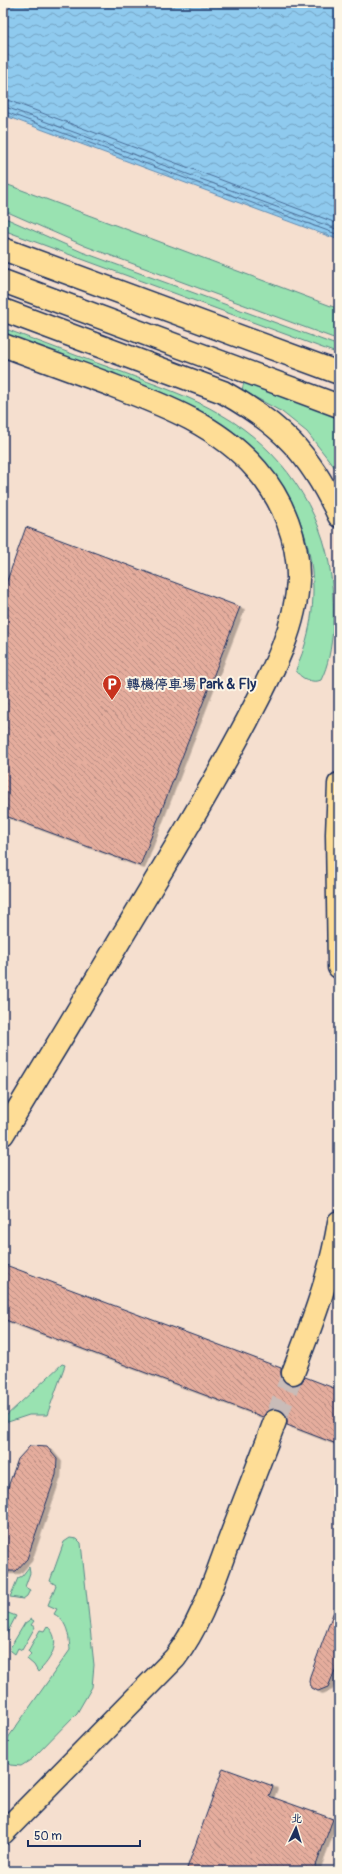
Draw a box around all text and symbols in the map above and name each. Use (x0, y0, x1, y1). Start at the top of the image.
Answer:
parking icon: 轉機停車場 Park & Fly (101, 673, 123, 701)
place label: 轉機停車場 Park & Fly (126, 676, 256, 693)
north arrow (276, 1808, 316, 1848)
text: 北 (291, 1812, 303, 1825)
scale bar (28, 1822, 140, 1848)
text: 50 m (34, 1829, 62, 1844)

